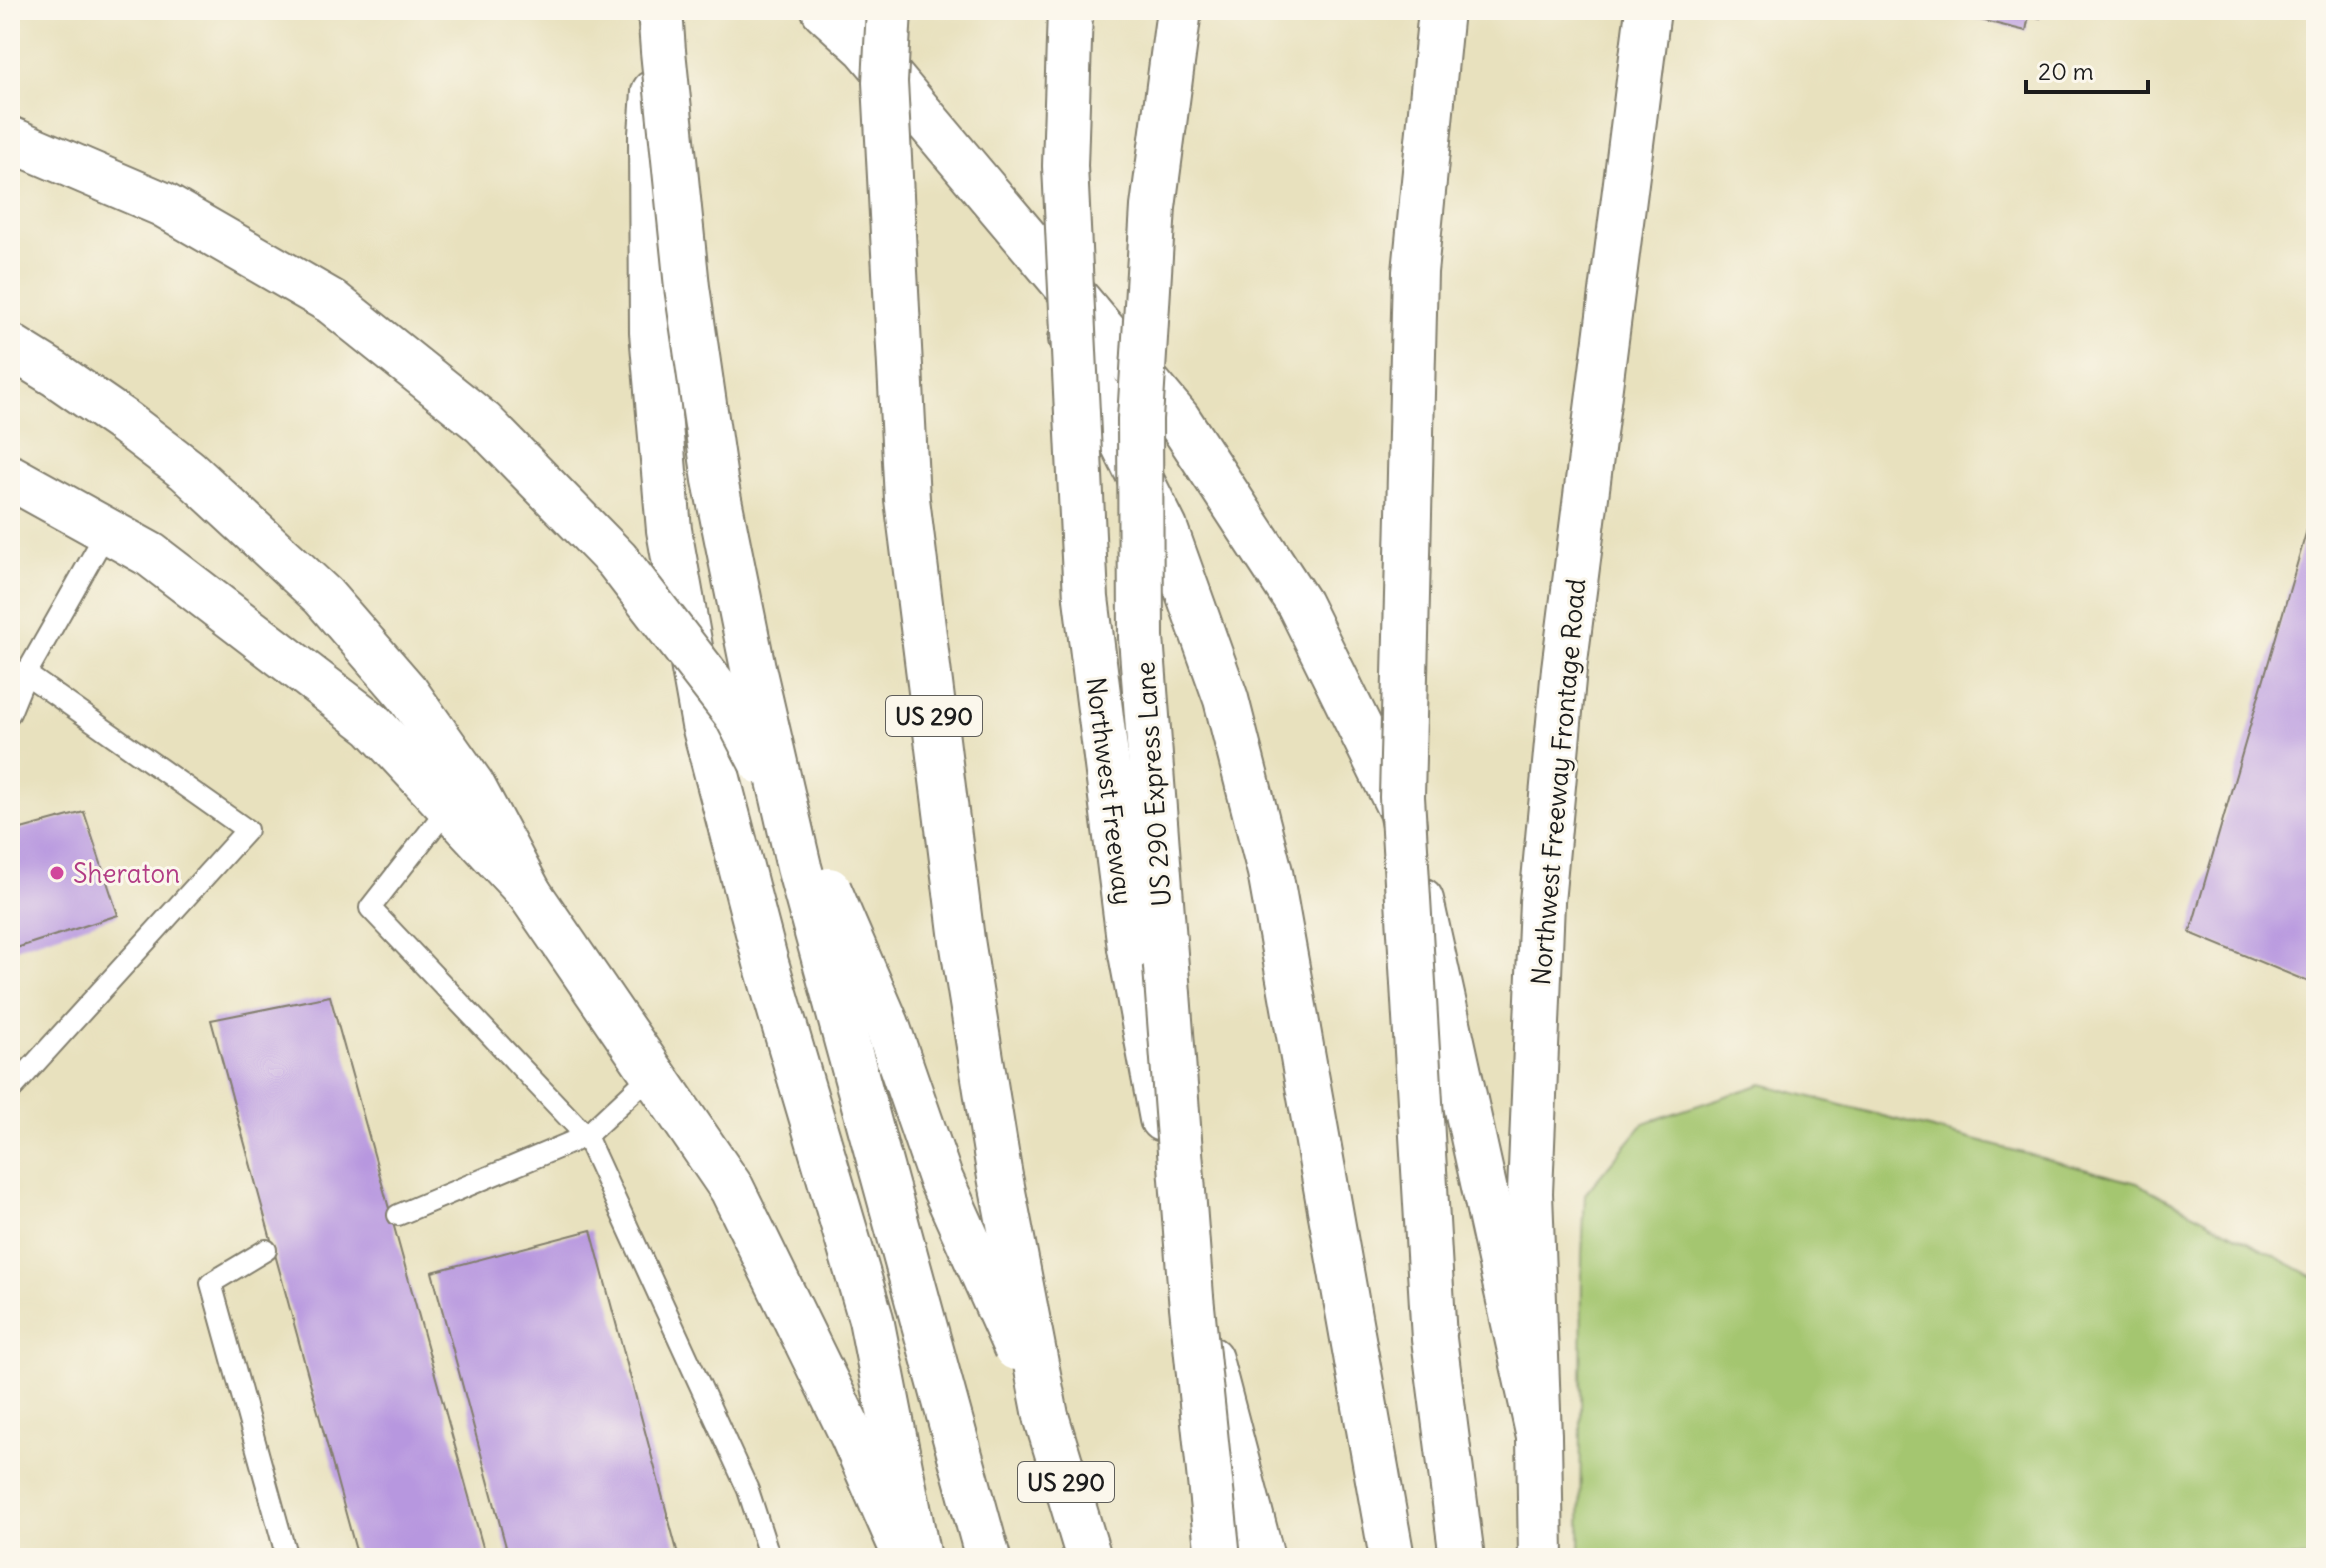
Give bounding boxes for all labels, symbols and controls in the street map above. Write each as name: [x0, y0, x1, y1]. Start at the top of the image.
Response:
scale bar: [2026, 44, 2148, 94]
text: 20 m: [2038, 56, 2094, 86]
street label: Northwest Freeway Frontage Road: [1524, 577, 1592, 987]
street label: US 290 Express Lane: [1128, 661, 1178, 907]
street label: Northwest Freeway: [1080, 675, 1140, 907]
road number: US 290: [886, 696, 982, 736]
place label: Sheraton: [73, 857, 180, 890]
marker: Sheraton: [48, 864, 66, 882]
road number: US 290: [1018, 1462, 1114, 1502]

